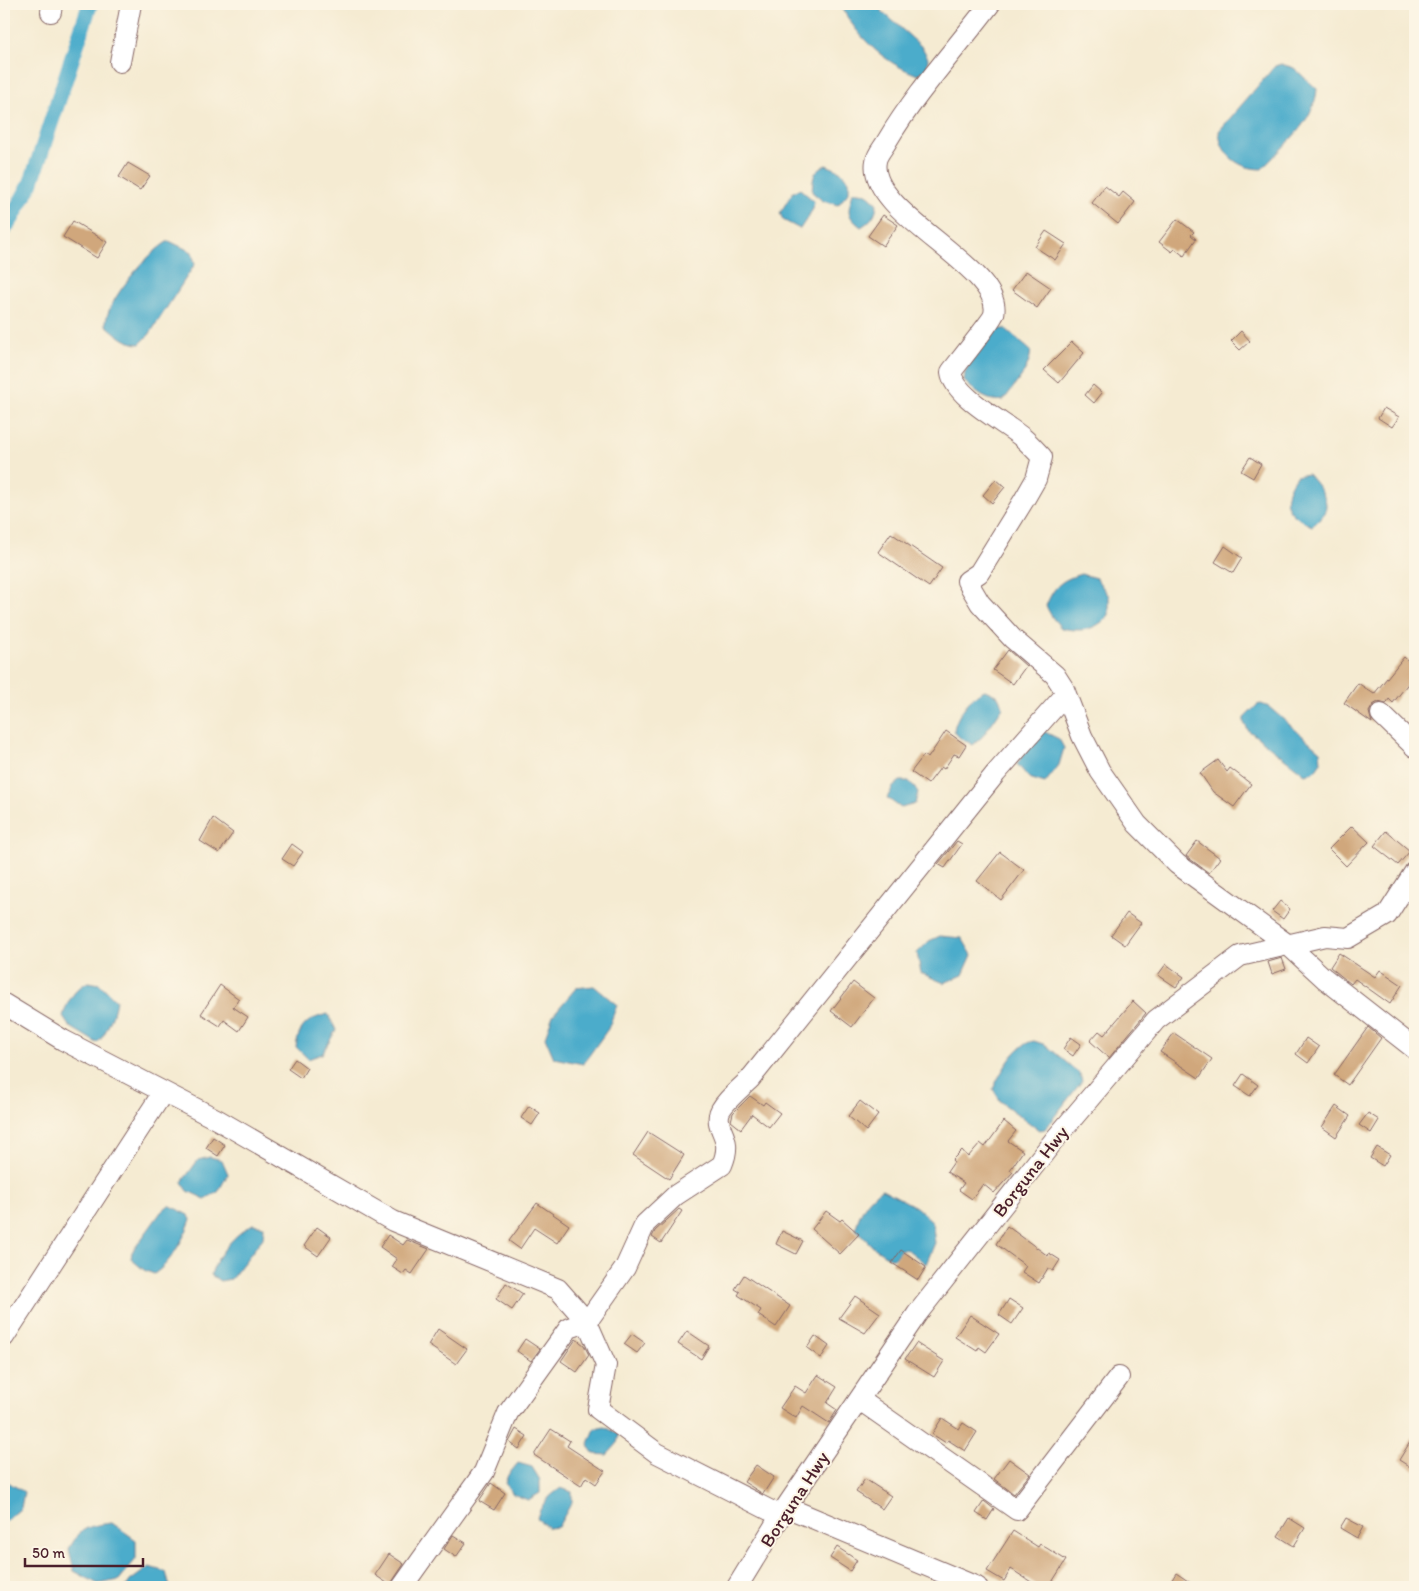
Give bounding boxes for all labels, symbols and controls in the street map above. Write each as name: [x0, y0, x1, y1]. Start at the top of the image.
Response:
street label: Borguna Hwy: [988, 1121, 1073, 1222]
street label: Borguna Hwy: [755, 1447, 834, 1551]
scale bar: [25, 1536, 142, 1568]
text: 50 m: [32, 1544, 65, 1562]

